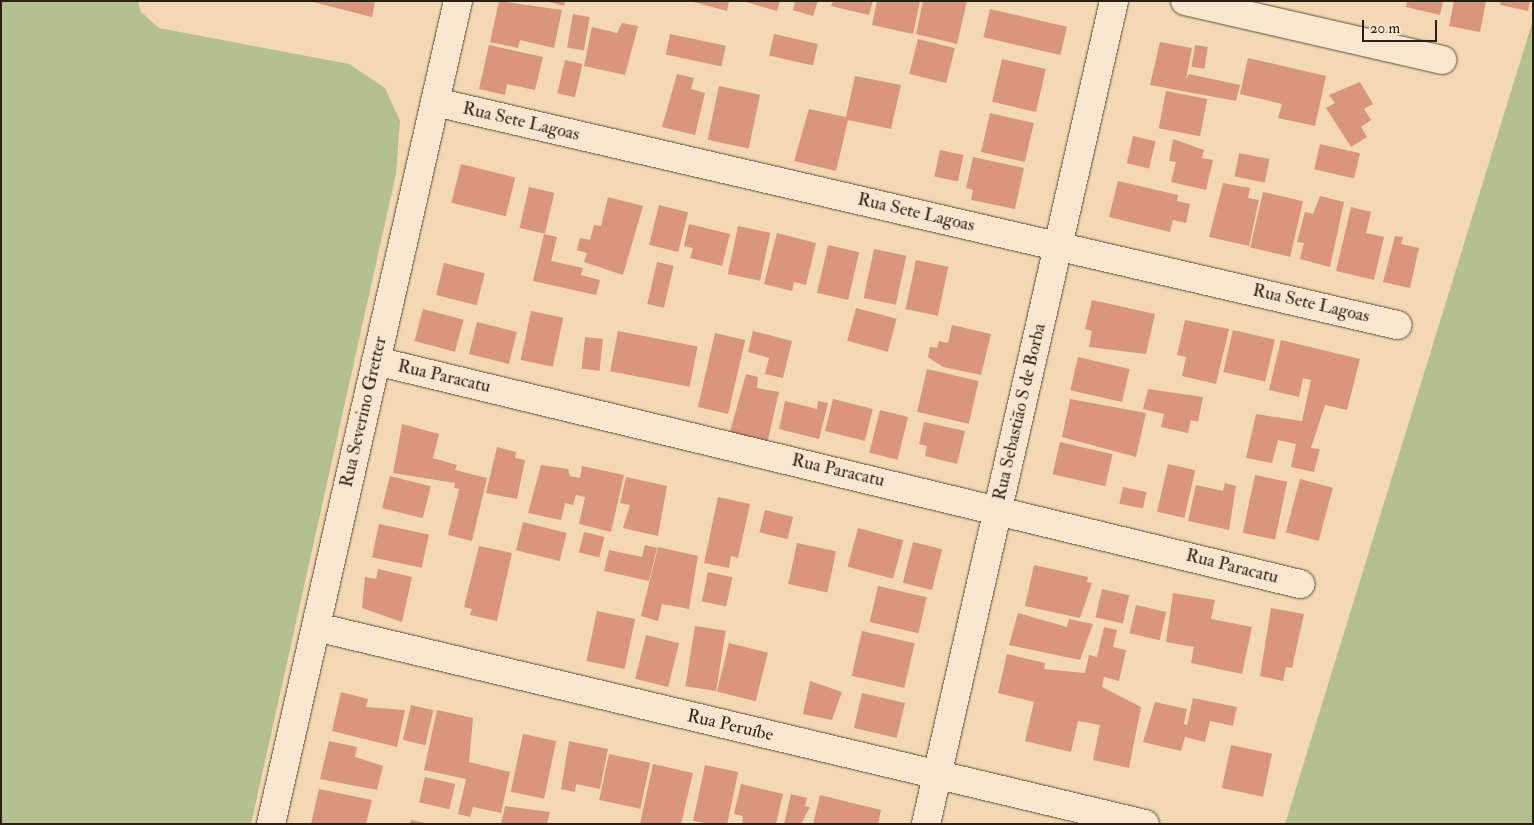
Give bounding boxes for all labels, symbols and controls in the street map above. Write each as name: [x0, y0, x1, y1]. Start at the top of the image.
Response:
scale bar: [1364, 10, 1439, 42]
text: 20 m: [1370, 19, 1400, 38]
street label: Rua Sete Lagoas: [460, 98, 582, 146]
street label: Rua Sete Lagoas: [855, 189, 977, 237]
street label: Rua Sete Lagoas: [1250, 280, 1372, 328]
street label: Rua Sebastião S de Borba: [989, 321, 1051, 503]
street label: Rua Severino Gretter: [336, 334, 392, 490]
street label: Rua Paracatu: [395, 356, 493, 398]
street label: Rua Paracatu: [789, 450, 887, 492]
street label: Rua Paracatu: [1183, 545, 1281, 589]
street label: Rua Peruíbe: [685, 706, 775, 746]

